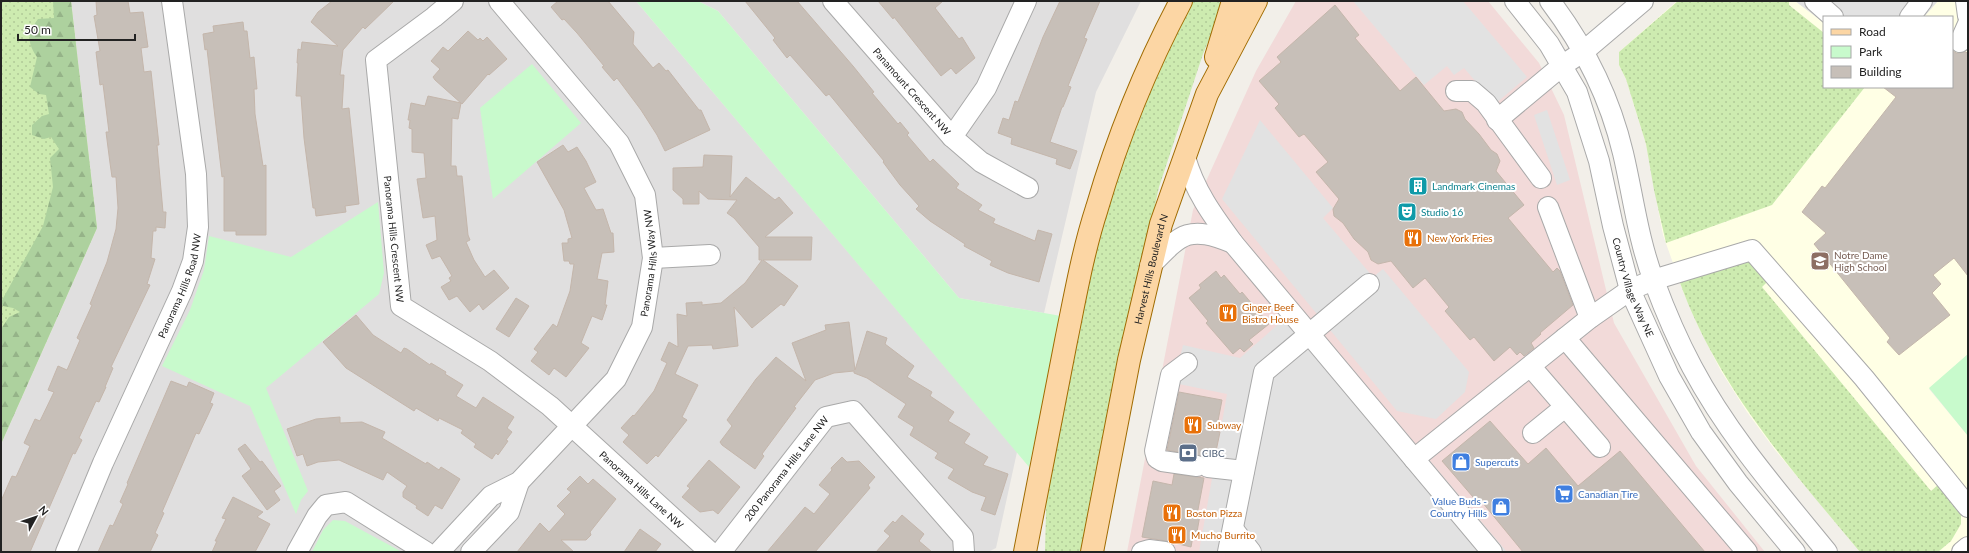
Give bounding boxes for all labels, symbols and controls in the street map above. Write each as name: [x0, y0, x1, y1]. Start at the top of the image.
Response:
scale bar: [18, 16, 135, 42]
legend: [1823, 16, 1953, 88]
text: 50 m: [24, 22, 51, 37]
text: Road: [1859, 24, 1886, 39]
text: Park: [1859, 44, 1883, 59]
street label: Panamount Crescent NW: [871, 45, 954, 138]
text: Building: [1859, 64, 1902, 79]
street label: Panorama Hills Crescent NW: [382, 175, 407, 304]
building icon: Landmark Cinemas: [1407, 175, 1429, 197]
place label: Landmark Cinemas: [1432, 180, 1515, 192]
theatre icon: Studio 16: [1396, 201, 1418, 223]
place label: Studio 16: [1421, 206, 1463, 218]
street label: Panorama Hills Way NW: [638, 208, 659, 317]
street label: Harvest Hills Boulevard N: [1132, 212, 1170, 325]
restaurant icon: New York Fries: [1402, 227, 1424, 249]
street label: Panorama Hills Road NW: [155, 232, 203, 340]
place label: New York Fries: [1427, 232, 1493, 244]
street label: Country Village Way NE: [1610, 236, 1657, 339]
place label: Notre Dame High School: [1834, 249, 1888, 273]
school or university icon: Notre Dame High School: [1809, 250, 1831, 272]
place label: Ginger Beef Bistro House: [1242, 301, 1299, 325]
restaurant icon: Ginger Beef Bistro House: [1217, 302, 1239, 324]
street label: 200 Panorama Hills Lane NW: [742, 413, 831, 523]
restaurant icon: Subway: [1182, 414, 1204, 436]
place label: Subway: [1207, 419, 1242, 431]
bank icon: CIBC: [1177, 442, 1199, 464]
place label: CIBC: [1202, 447, 1225, 459]
street label: Panorama Hills Lane NW: [597, 448, 687, 531]
shop icon: Supercuts: [1450, 451, 1472, 473]
place label: Supercuts: [1475, 456, 1519, 468]
supermarket icon: Canadian Tire: [1553, 483, 1575, 505]
place label: Canadian Tire: [1578, 488, 1638, 500]
place label: Value Buds - Country Hills: [1430, 495, 1487, 519]
shop icon: Value Buds - Country Hills: [1490, 496, 1512, 518]
north arrow: [16, 497, 56, 537]
restaurant icon: Boston Pizza: [1161, 502, 1183, 524]
text: N: [36, 503, 52, 518]
place label: Boston Pizza: [1186, 507, 1242, 519]
restaurant icon: Mucho Burrito: [1166, 524, 1188, 546]
place label: Mucho Burrito: [1191, 529, 1256, 541]

